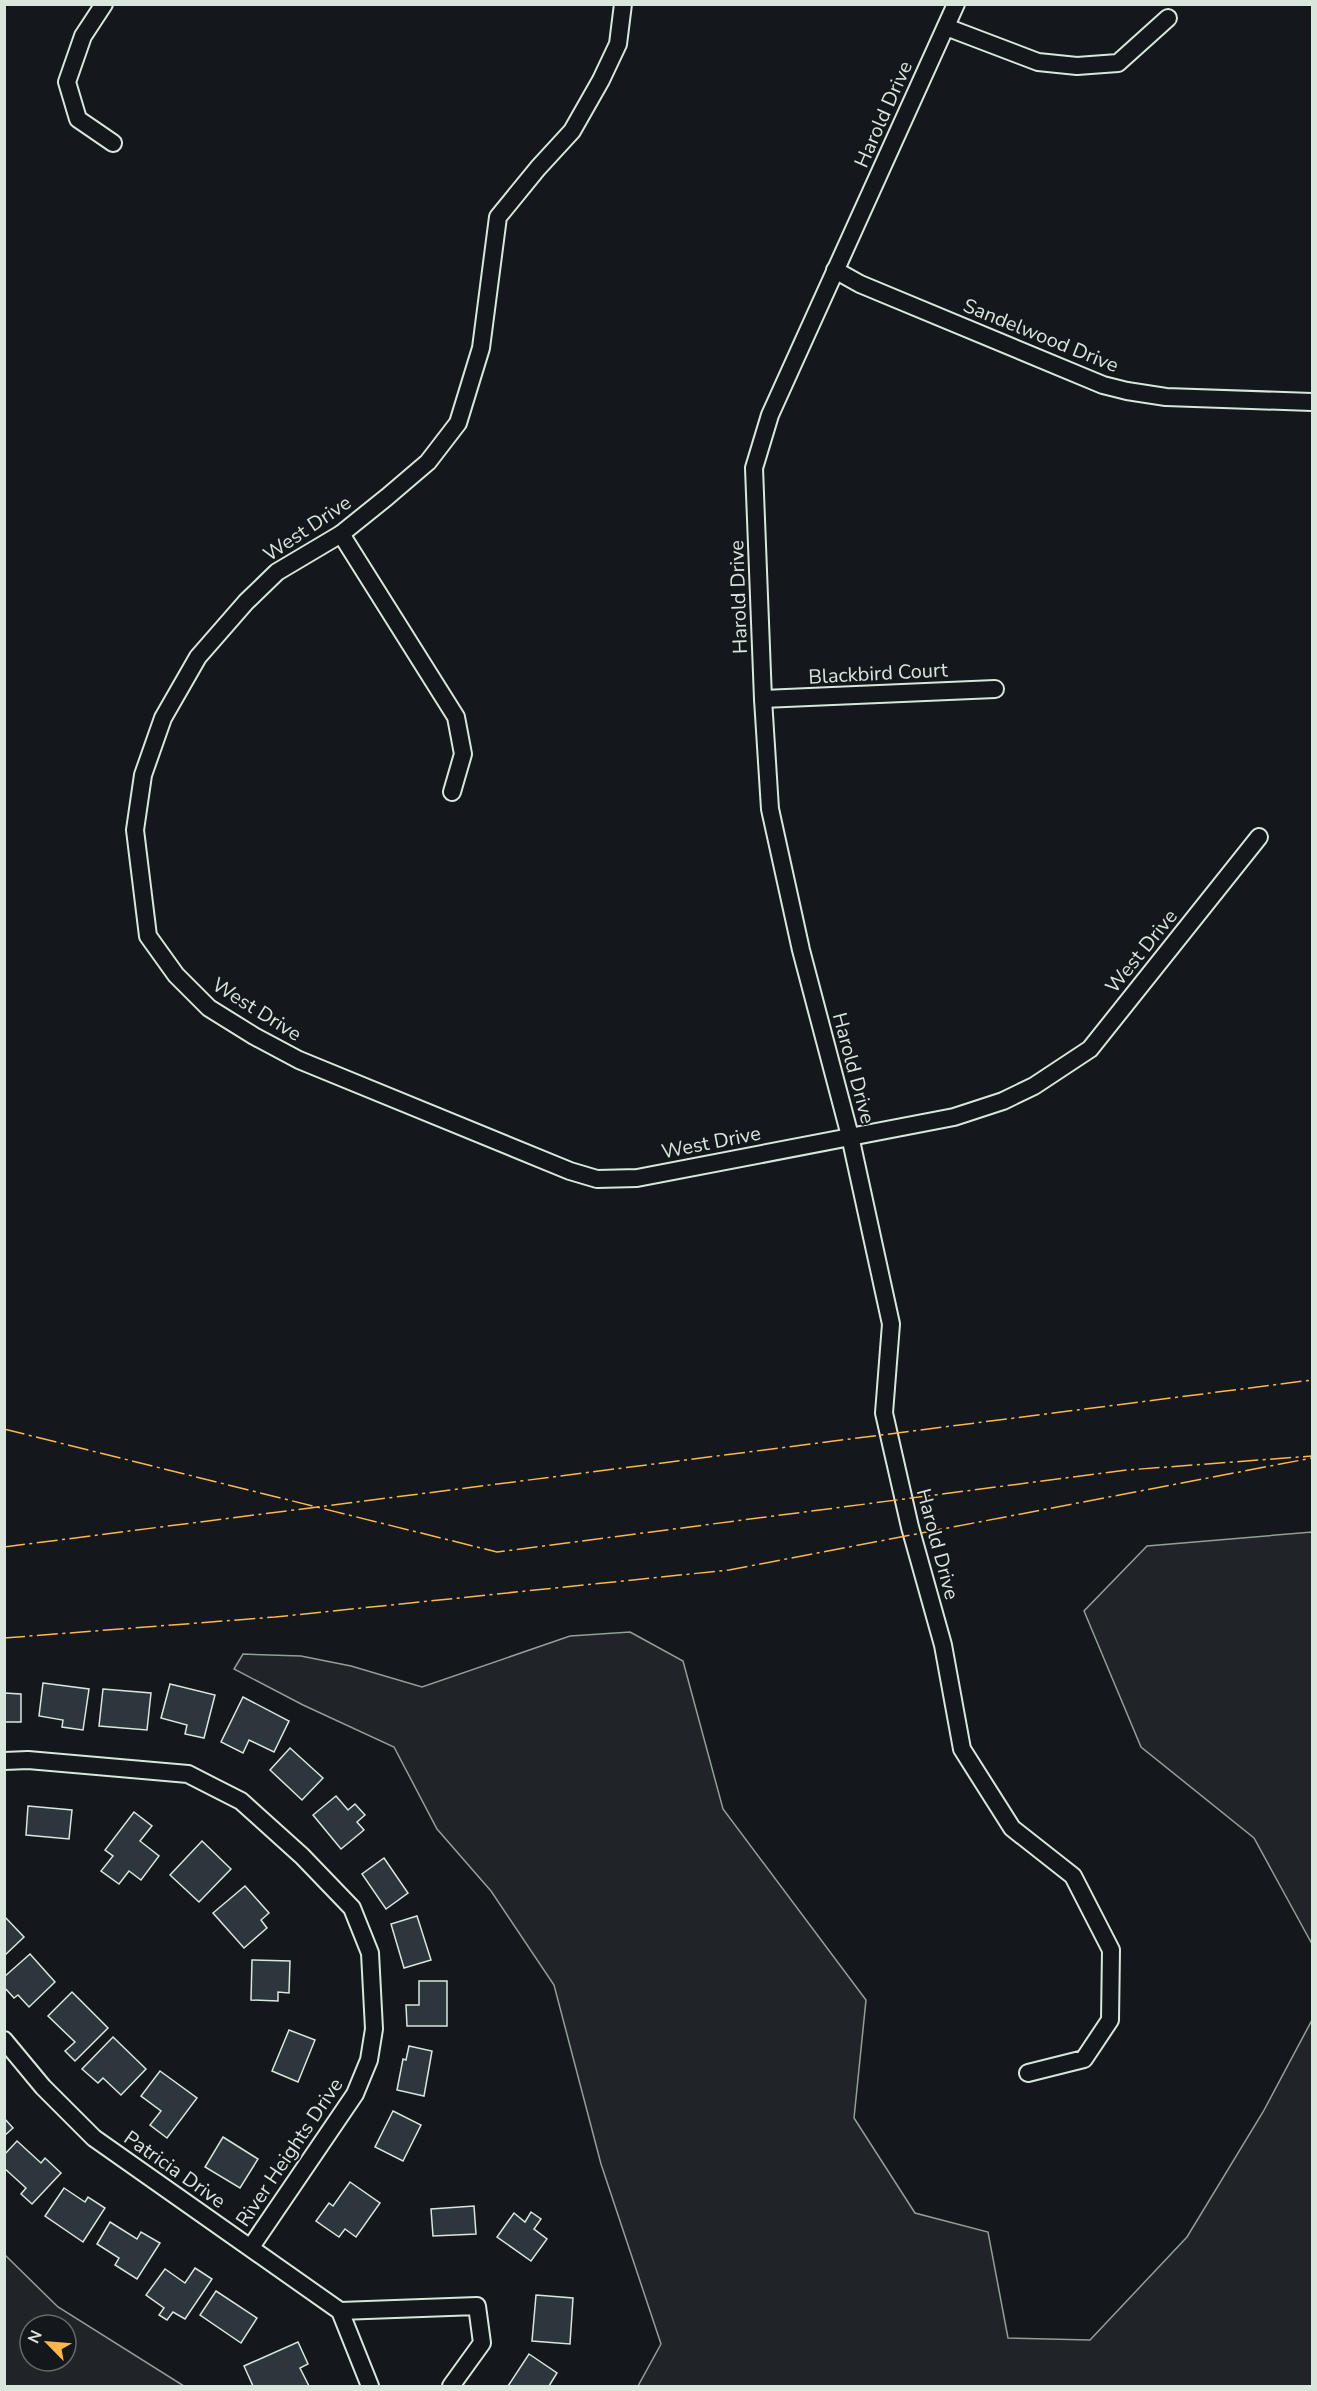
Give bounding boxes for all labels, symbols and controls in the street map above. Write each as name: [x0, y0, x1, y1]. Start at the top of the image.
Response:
street label: Harold Drive: [848, 57, 919, 172]
street label: Sandelwood Drive: [959, 292, 1123, 379]
street label: West Drive: [258, 489, 357, 568]
street label: Harold Drive: [723, 540, 754, 654]
street label: Blackbird Court: [808, 656, 949, 691]
street label: West Drive: [1099, 904, 1184, 999]
street label: West Drive: [207, 971, 307, 1048]
street label: Harold Drive: [826, 1010, 881, 1127]
street label: West Drive: [659, 1120, 763, 1165]
street label: Harold Drive: [910, 1486, 965, 1603]
street label: River Heights Drive: [230, 2073, 349, 2232]
street label: Patricia Drive: [118, 2124, 231, 2214]
north arrow: [18, 2313, 78, 2373]
text: N: [23, 2327, 48, 2347]

